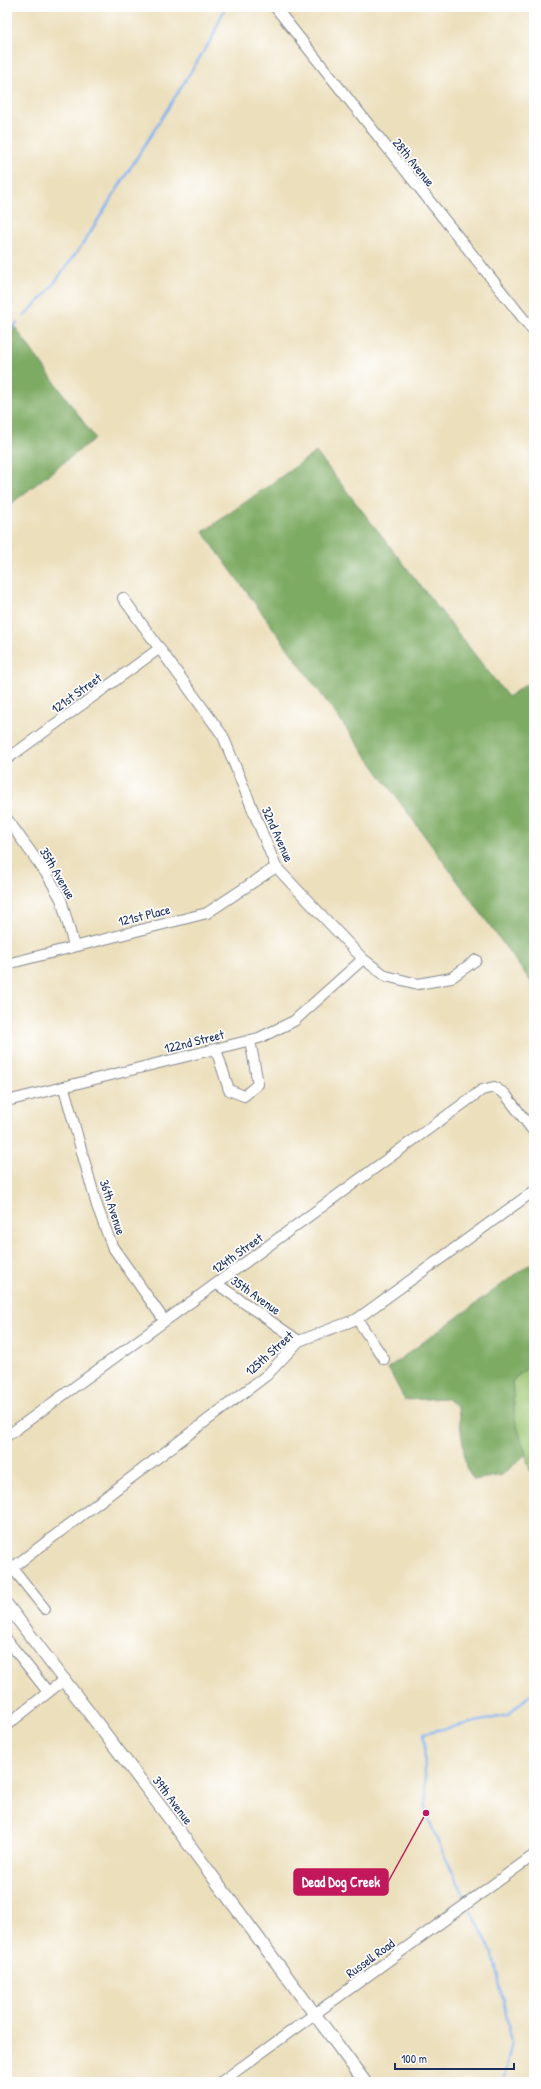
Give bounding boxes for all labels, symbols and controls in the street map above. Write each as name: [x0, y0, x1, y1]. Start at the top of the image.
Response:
street label: 28th Avenue: [389, 134, 439, 190]
street label: 121st Street: [47, 668, 105, 717]
street label: 32nd Avenue: [258, 803, 298, 865]
street label: 35th Avenue: [36, 844, 80, 902]
street label: 121st Place: [116, 900, 172, 930]
street label: 122nd Street: [162, 1025, 226, 1057]
street label: 36th Avenue: [96, 1177, 130, 1237]
street label: 124th Street: [208, 1228, 267, 1278]
street label: 35th Avenue: [227, 1271, 285, 1319]
street label: 125th Street: [241, 1326, 298, 1380]
street label: 39th Avenue: [149, 1772, 197, 1828]
callout: Dead Dog Creek: [294, 1869, 388, 1895]
text: Dead Dog Creek: [302, 1872, 380, 1893]
street label: Russell Road: [342, 1934, 398, 1982]
scale bar: [395, 2045, 514, 2071]
text: 100 m: [401, 2050, 427, 2067]

